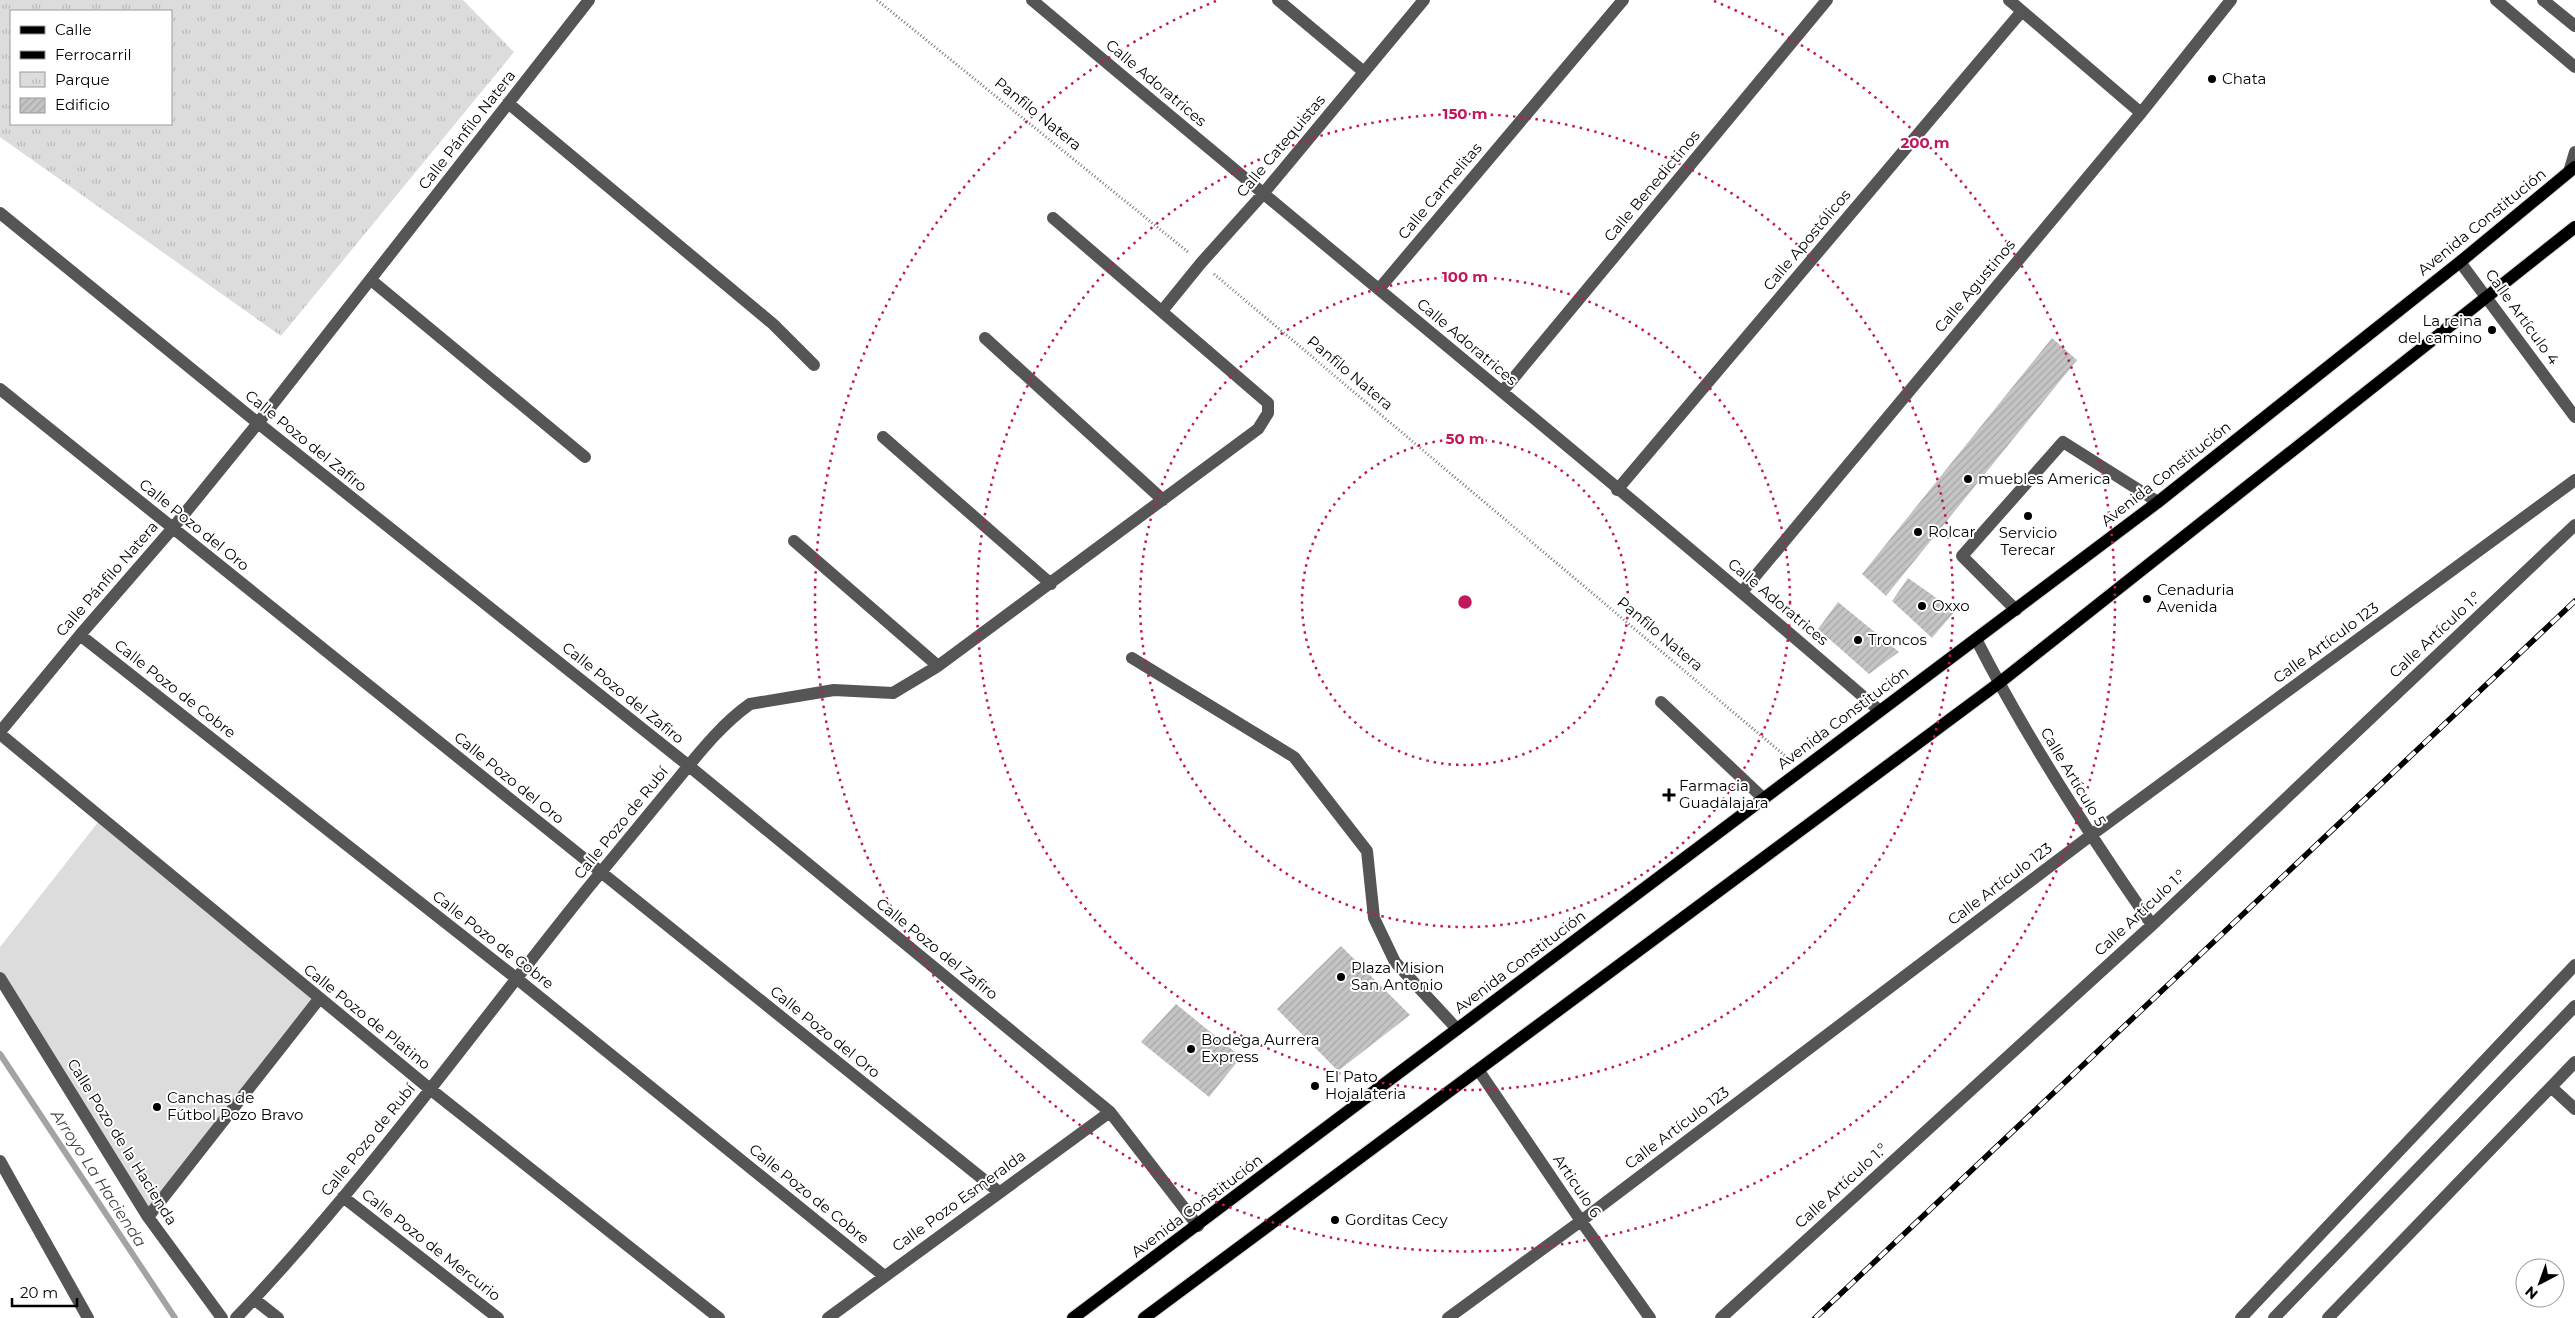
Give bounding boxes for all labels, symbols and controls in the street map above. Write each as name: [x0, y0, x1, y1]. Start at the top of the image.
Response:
legend: [10, 10, 172, 125]
text: Calle: [55, 20, 92, 39]
street label: Calle Adoratrices: [1102, 35, 1211, 130]
text: Ferrocarril: [55, 45, 132, 64]
street label: Calle Pánfilo Natera: [414, 66, 519, 193]
place label: Chata: [2222, 69, 2266, 88]
text: Parque: [55, 70, 110, 89]
street label: Panfilo Natera: [991, 73, 1086, 154]
marker: Chata: [2206, 73, 2218, 85]
street label: Calle Catequistas: [1232, 90, 1329, 201]
text: Edificio: [55, 95, 110, 114]
text: 150 m: [1443, 104, 1487, 123]
street label: Calle Benedictinos: [1599, 126, 1704, 245]
text: 200 m: [1900, 133, 1950, 152]
street label: Calle Carmelitas: [1394, 138, 1486, 243]
street label: Avenida Constitución: [2414, 164, 2550, 279]
street label: Calle Apostólicos: [1759, 185, 1855, 294]
street label: Calle Agustinos: [1930, 235, 2019, 336]
street label: Calle Artículo 4: [2481, 265, 2563, 368]
text: 100 m: [1442, 267, 1488, 286]
street label: Calle Adoratrices: [1413, 294, 1522, 389]
place label: La reina del camino: [2398, 311, 2482, 347]
marker: La reina del camino: [2486, 324, 2498, 336]
street label: Panfilo Natera: [1304, 331, 1397, 414]
street label: Calle Pozo del Zafiro: [242, 386, 371, 496]
street label: Avenida Constitución: [2097, 417, 2234, 530]
text: 50 m: [1445, 429, 1485, 448]
place label: muebles America: [1978, 469, 2111, 488]
marker: muebles America: [1962, 473, 1974, 485]
street label: Calle Pozo del Oro: [135, 474, 253, 575]
marker: Servicio Terecar: [2022, 510, 2034, 522]
street label: Calle Pánfilo Natera: [51, 517, 162, 640]
place label: Rolcar: [1928, 522, 1976, 541]
place label: Servicio Terecar: [1999, 523, 2057, 559]
marker: Rolcar: [1912, 526, 1924, 538]
street label: Calle Adoratrices: [1724, 554, 1833, 649]
place label: Cenaduria Avenida: [2157, 580, 2234, 616]
street label: Calle Artículo 1.º: [2385, 588, 2484, 682]
street label: Panfilo Natera: [1614, 592, 1707, 675]
centre of rings: [1456, 593, 1474, 611]
marker: Cenaduria Avenida: [2141, 593, 2153, 605]
place label: Oxxo: [1932, 596, 1970, 615]
street label: Calle Artículo 123: [2269, 598, 2382, 687]
marker: Oxxo: [1916, 600, 1928, 612]
place label: Troncos: [1868, 630, 1927, 649]
marker: Troncos: [1852, 634, 1864, 646]
street label: Calle Pozo de Cobre: [111, 635, 240, 742]
street label: Calle Pozo del Zafiro: [559, 638, 688, 748]
street label: Avenida Constitución: [1773, 662, 1912, 773]
street label: Calle Artículo 5: [2036, 724, 2110, 830]
street label: Calle Pozo del Oro: [450, 727, 568, 828]
street label: Calle Pozo de Rubí: [569, 762, 672, 883]
place label: Farmacia Guadalajara: [1679, 776, 1769, 812]
marker: Farmacia Guadalajara: [1663, 789, 1675, 801]
street label: Calle Artículo 123: [1944, 838, 2056, 929]
street label: Calle Artículo 1.º: [2090, 866, 2189, 960]
street label: Calle Pozo de Cobre: [429, 886, 558, 993]
street label: Calle Pozo del Zafiro: [873, 894, 1002, 1004]
street label: Avenida Constitución: [1450, 906, 1589, 1017]
place label: Plaza Mision San Antonio: [1351, 958, 1444, 994]
street label: Calle Pozo de Platino: [300, 960, 435, 1074]
marker: Plaza Mision San Antonio: [1335, 971, 1347, 983]
street label: Calle Pozo del Oro: [766, 981, 884, 1082]
place label: Bodega Aurrera Express: [1201, 1030, 1320, 1066]
marker: Bodega Aurrera Express: [1185, 1043, 1197, 1055]
street label: Calle Pozo de la Hacienda: [63, 1055, 182, 1229]
place label: El Pato Hojalateria: [1325, 1067, 1406, 1103]
street label: Calle Pozo de Rubí: [316, 1079, 419, 1200]
marker: El Pato Hojalateria: [1309, 1080, 1321, 1092]
street label: Calle Artículo 123: [1621, 1082, 1733, 1173]
place label: Canchas de Fútbol Pozo Bravo: [167, 1088, 303, 1124]
marker: Canchas de Fútbol Pozo Bravo: [151, 1101, 163, 1113]
water label: Arroyo La Hacienda: [46, 1105, 150, 1251]
street label: Calle Pozo de Cobre: [745, 1139, 873, 1248]
street label: Calle Artículo 1.º: [1791, 1139, 1891, 1232]
street label: Calle Pozo Esmeralda: [888, 1146, 1029, 1256]
street label: Avenida Constitución: [1127, 1150, 1266, 1261]
street label: Articulo 6: [1549, 1150, 1605, 1221]
street label: Calle Pozo de Mercurio: [358, 1184, 505, 1305]
place label: Gorditas Cecy: [1345, 1210, 1449, 1229]
marker: Gorditas Cecy: [1329, 1214, 1341, 1226]
north arrow: [2515, 1258, 2565, 1308]
scale bar: [12, 1276, 78, 1308]
text: N: [2521, 1282, 2542, 1303]
text: 20 m: [20, 1283, 58, 1302]

